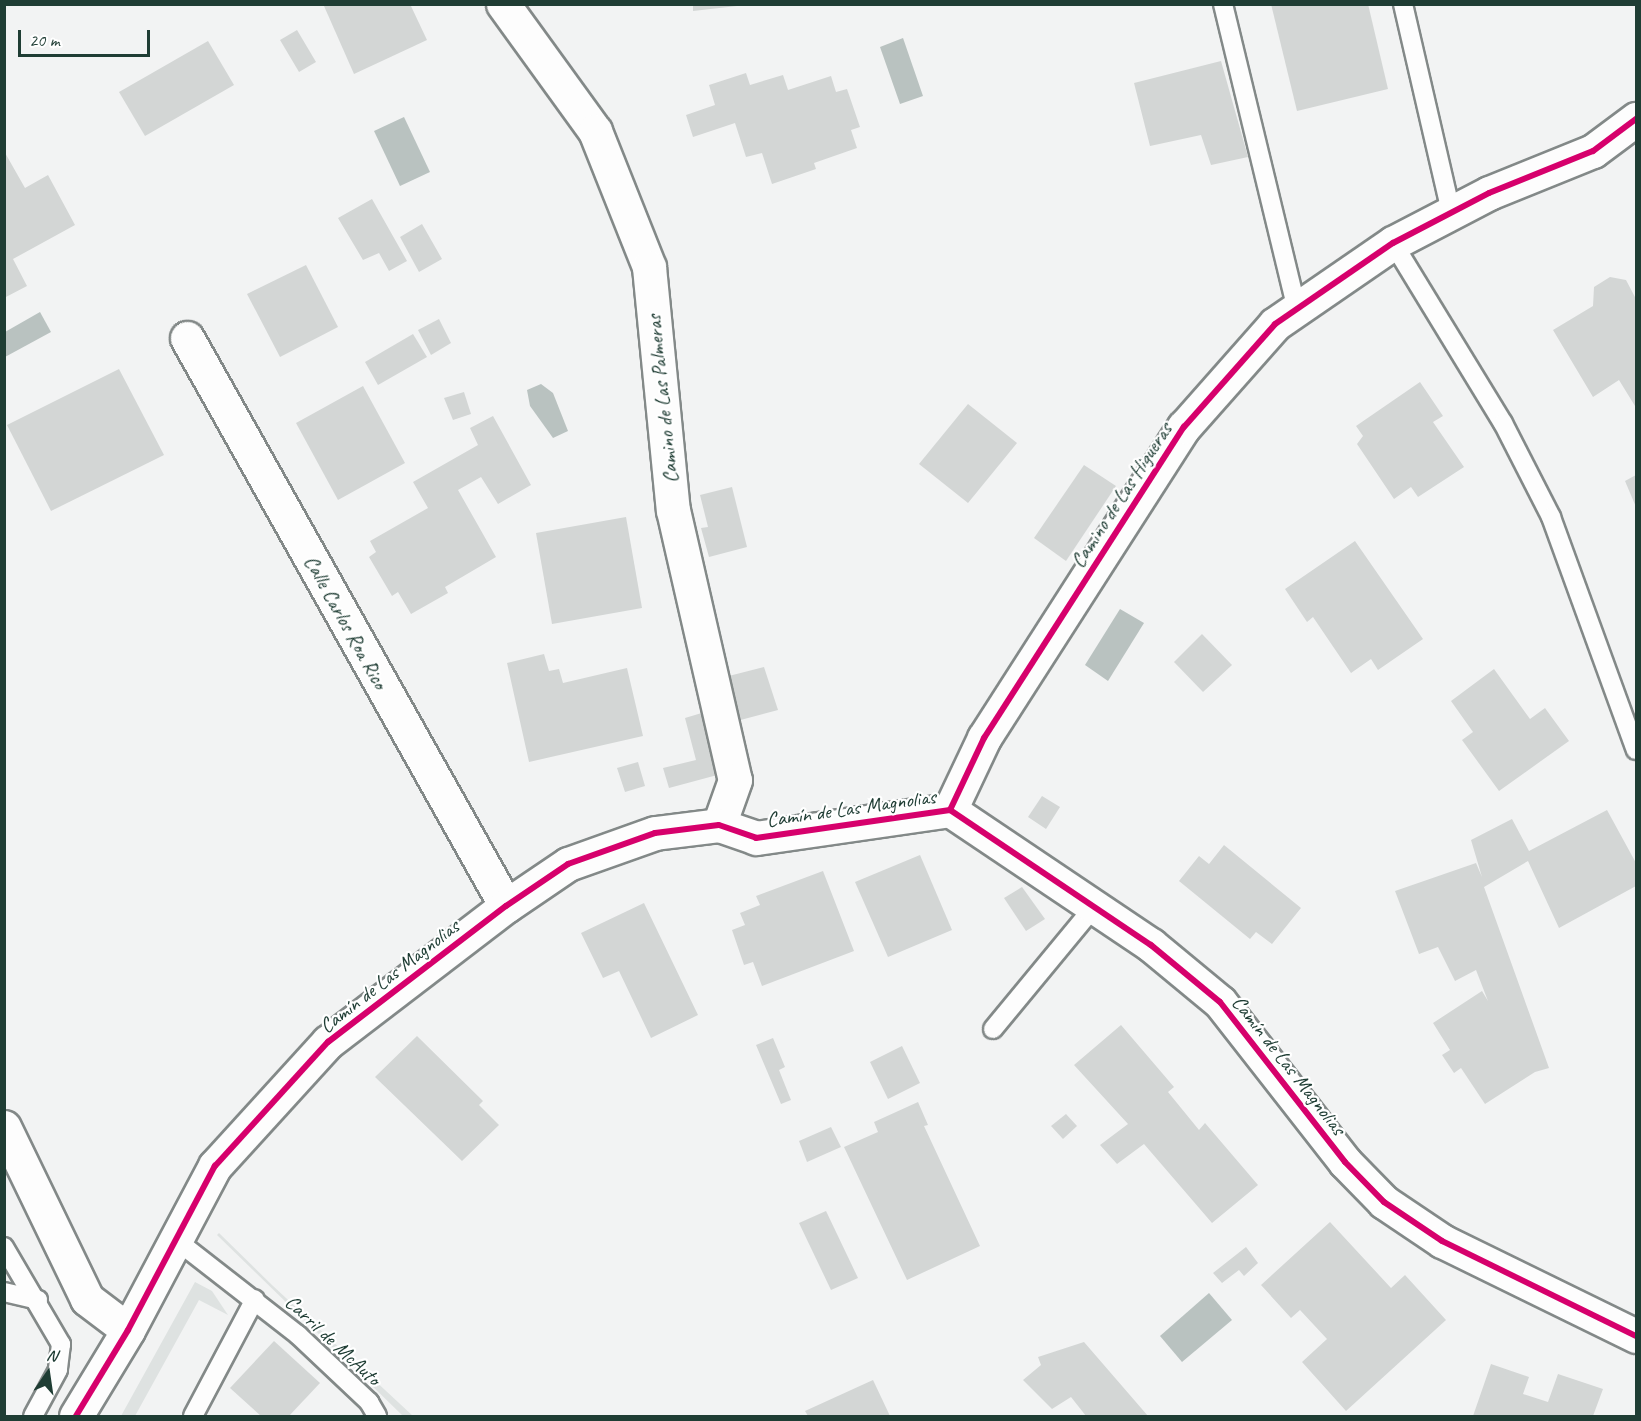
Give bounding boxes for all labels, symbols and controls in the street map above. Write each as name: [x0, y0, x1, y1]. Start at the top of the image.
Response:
scale bar: [21, 18, 153, 56]
text: 20 m: [29, 29, 60, 51]
street label: Camino de Las Palmeras: [640, 312, 684, 486]
street label: Camino de Las Higueras: [1064, 417, 1178, 573]
street label: Calle Carlos Roa Rico: [299, 550, 393, 694]
street label: Camín de Las Magnolias: [764, 784, 938, 832]
street label: Camín de Las Magnolias: [313, 913, 465, 1039]
street label: Camín de Las Magnolias: [1226, 989, 1352, 1141]
street label: Carril de McAuto: [280, 1289, 386, 1391]
north arrow: [18, 1343, 78, 1403]
text: N: [45, 1345, 59, 1366]

